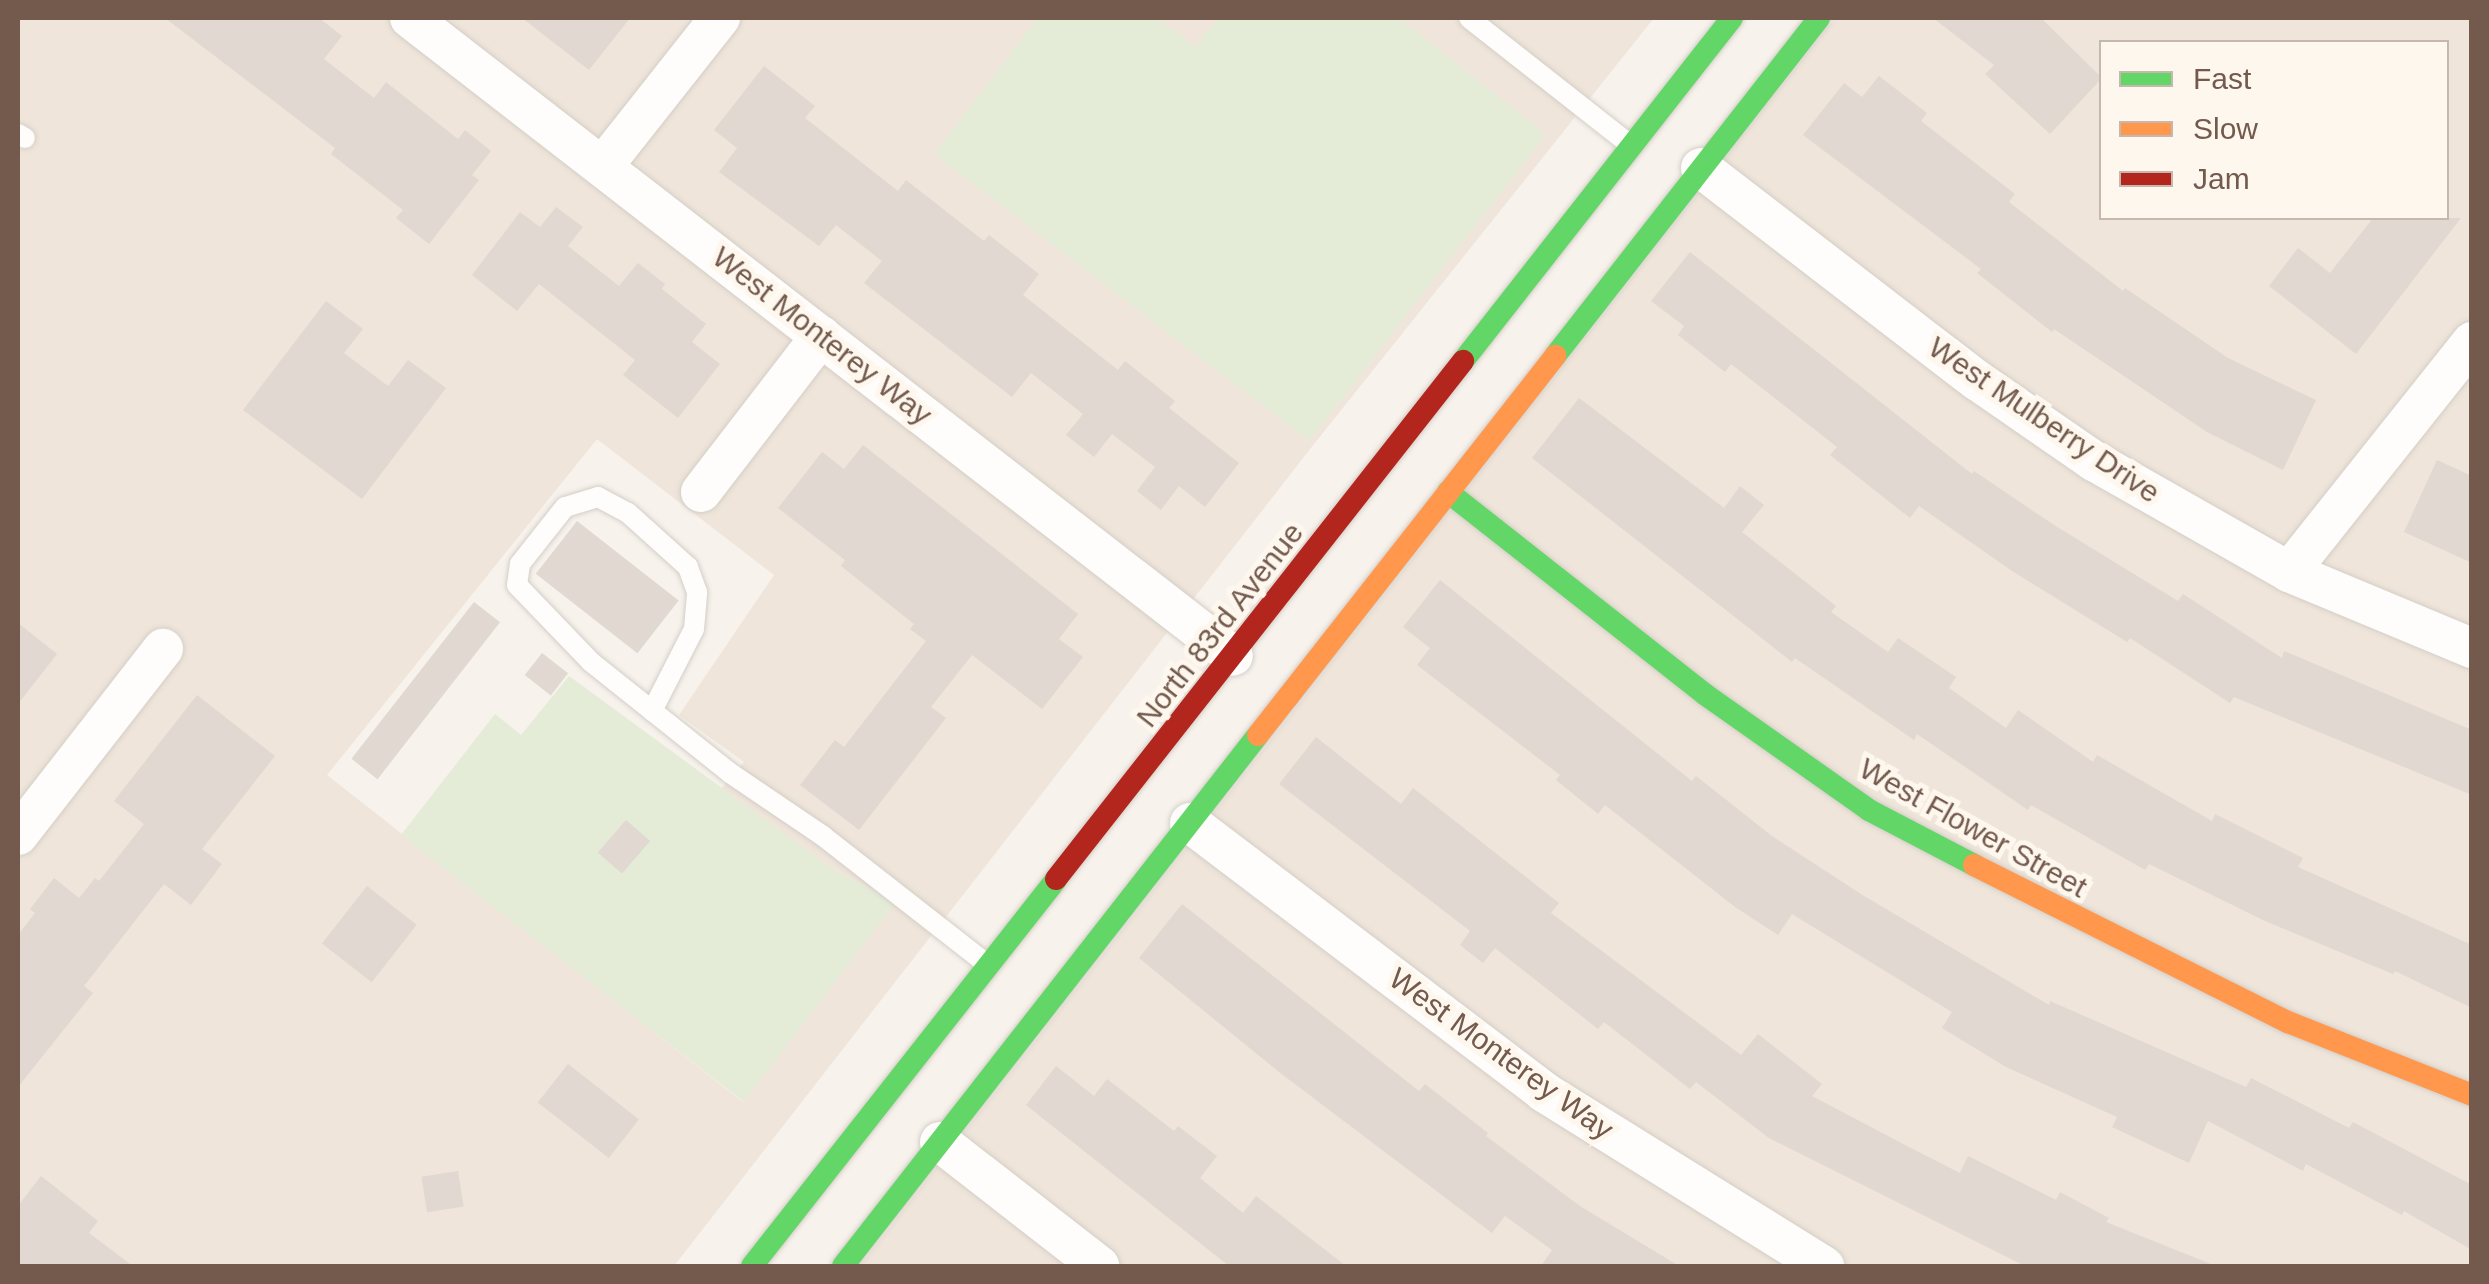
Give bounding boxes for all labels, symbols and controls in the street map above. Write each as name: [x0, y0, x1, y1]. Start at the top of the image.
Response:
legend: [2099, 40, 2449, 220]
text: Fast: [2193, 62, 2251, 95]
text: Slow: [2193, 112, 2258, 145]
text: Jam: [2193, 162, 2250, 195]
street label: West Monterey Way: [705, 239, 939, 433]
street label: West Mulberry Drive: [1922, 329, 2166, 511]
street label: North 83rd Avenue: [1128, 515, 1312, 735]
street label: West Flower Street: [1853, 751, 2093, 905]
street label: West Monterey Way: [1382, 961, 1620, 1147]

